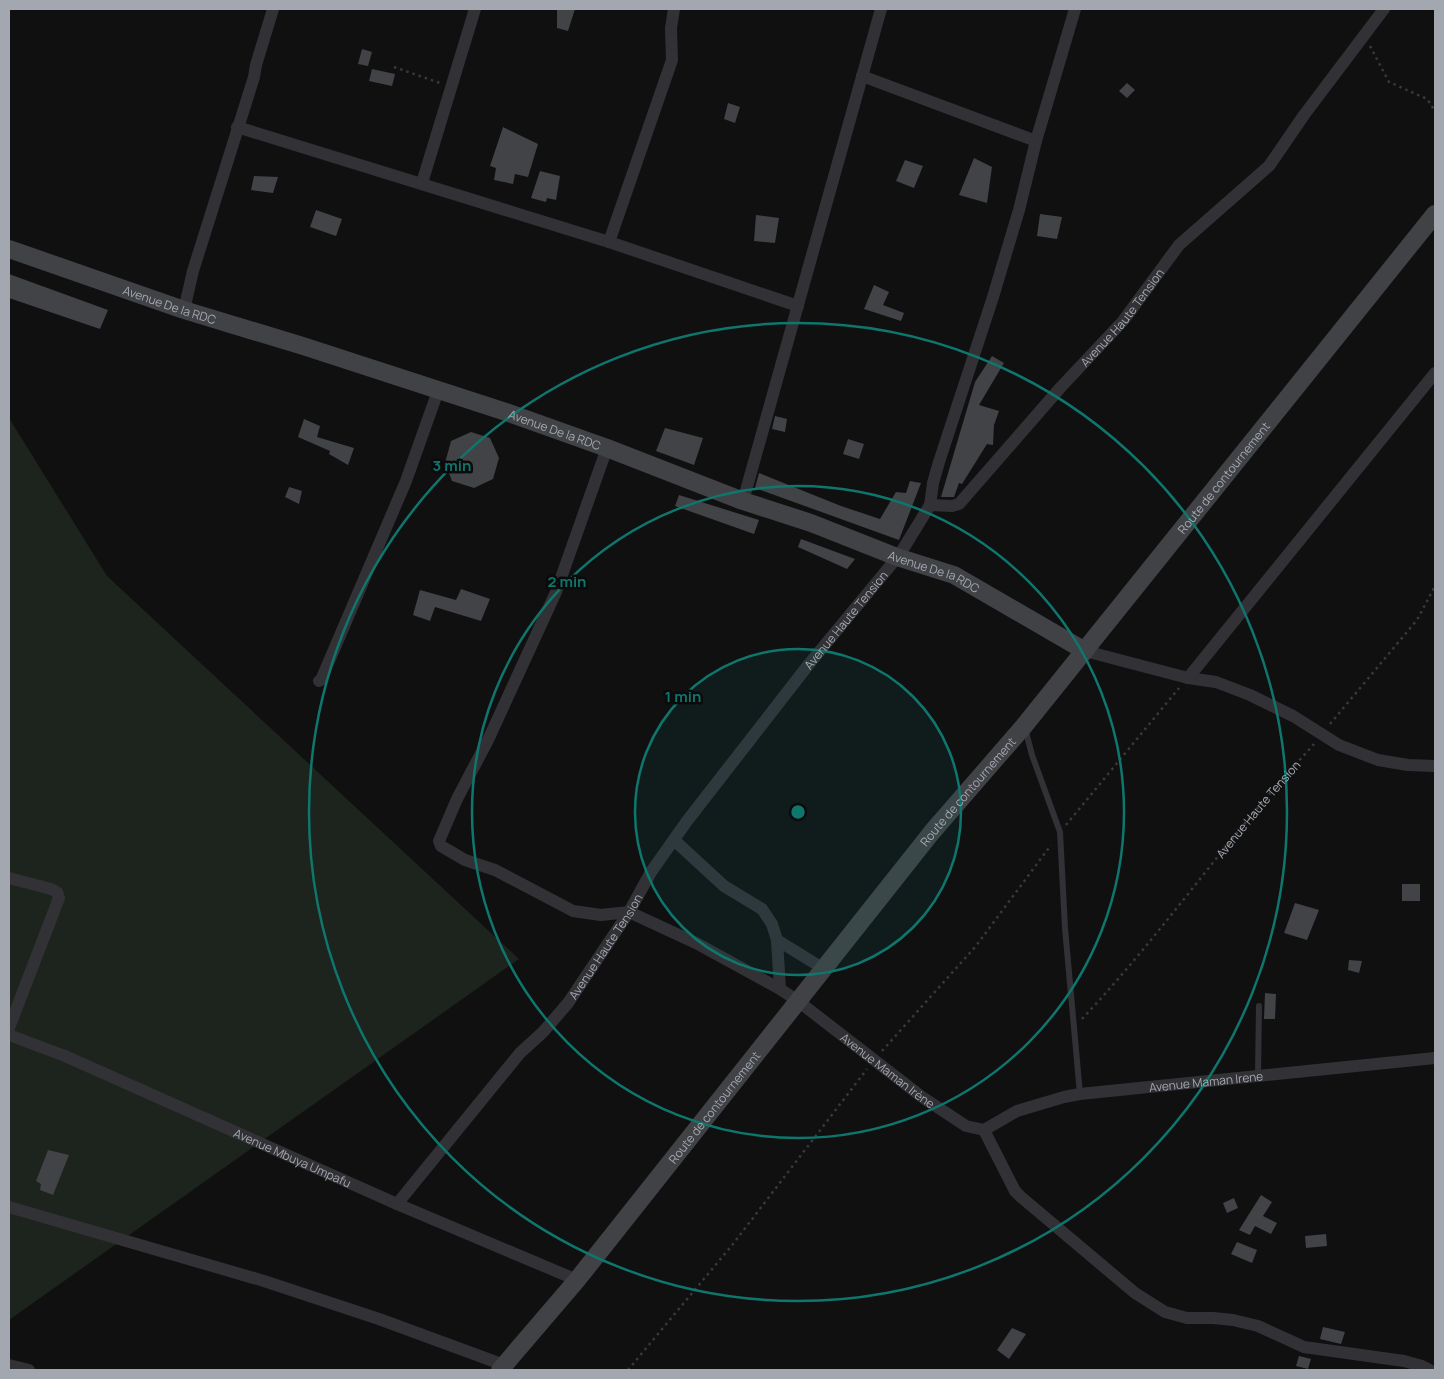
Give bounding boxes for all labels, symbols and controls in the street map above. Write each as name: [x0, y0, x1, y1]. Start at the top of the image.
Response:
street label: Avenue Haute Tension: [1076, 265, 1168, 370]
street label: Avenue De la RDC: [121, 281, 219, 328]
street label: Avenue De la RDC: [506, 405, 604, 454]
street label: Route de contournement: [1173, 418, 1274, 537]
text: 3 min: [433, 455, 471, 476]
street label: Avenue De la RDC: [886, 546, 983, 597]
street label: Avenue Haute Tension: [800, 567, 891, 673]
text: 2 min: [547, 571, 587, 592]
text: 1 min: [665, 686, 701, 707]
street label: Route de contournement: [916, 733, 1020, 850]
street label: Avenue Haute Tension: [1212, 756, 1304, 861]
centre of rings: [789, 803, 807, 821]
street label: Avenue Haute Tension: [564, 891, 646, 1003]
street label: Avenue Maman Irène: [837, 1029, 938, 1112]
street label: Route de contournement: [664, 1047, 764, 1167]
street label: Avenue Maman Irene: [1148, 1067, 1264, 1095]
street label: Avenue Mbuya Umpafu: [231, 1124, 354, 1191]

